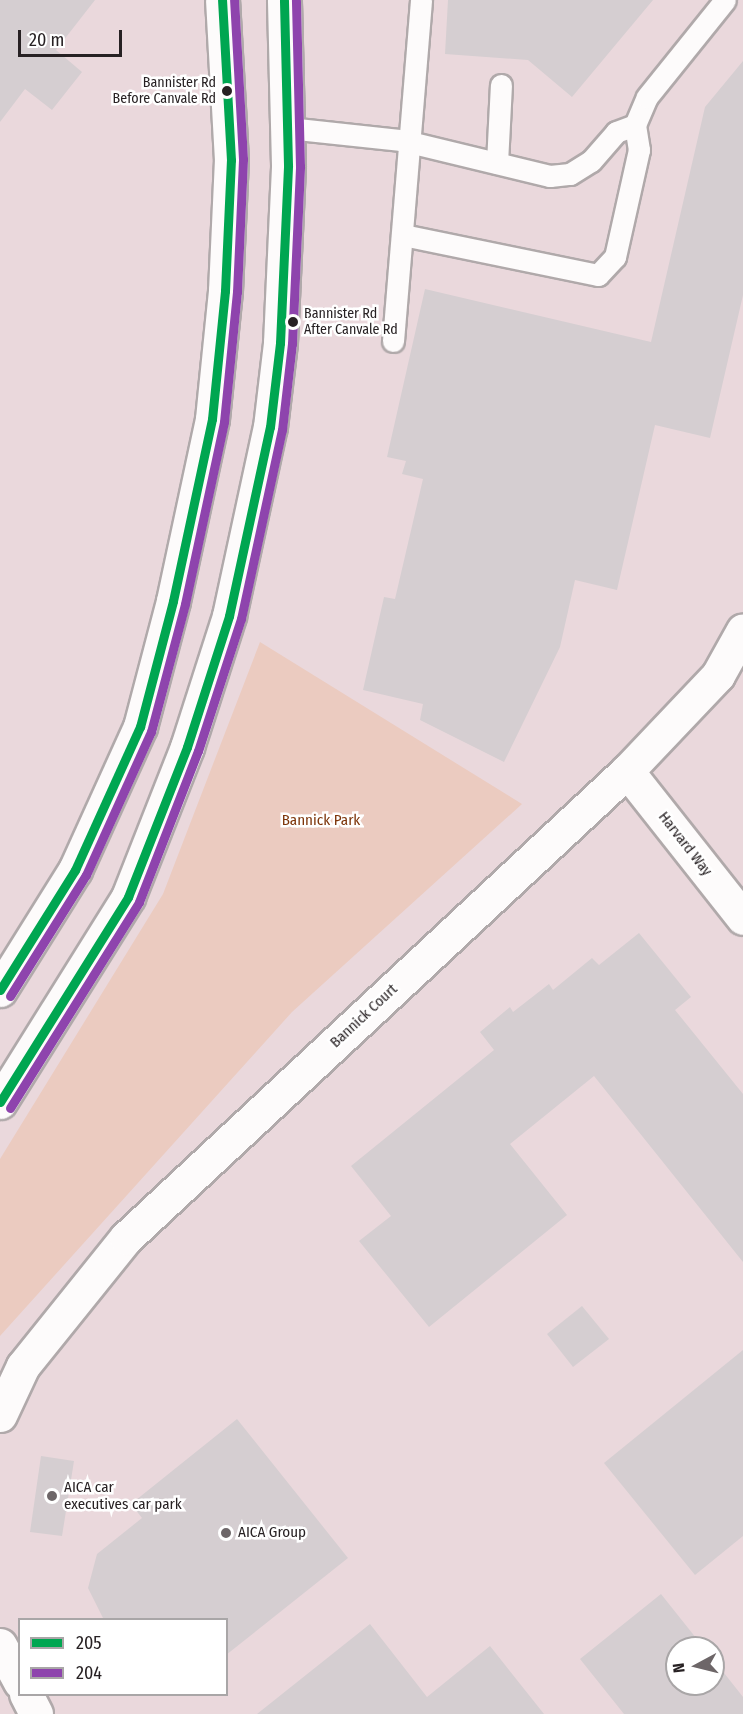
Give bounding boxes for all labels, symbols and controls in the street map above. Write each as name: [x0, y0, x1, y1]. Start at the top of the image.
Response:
scale bar: [21, 18, 124, 56]
text: 20 m: [29, 29, 64, 51]
place label: Bannister Rd Before Canvale Rd: [113, 75, 216, 108]
marker: Bannister Rd Before Canvale Rd: [221, 85, 233, 97]
place label: Bannister Rd After Canvale Rd: [304, 306, 398, 338]
marker: Bannister Rd After Canvale Rd: [287, 316, 299, 328]
street label: Harvard Way: [654, 808, 716, 880]
park label: Bannick Park: [282, 812, 360, 830]
street label: Bannick Court: [327, 980, 401, 1052]
place label: AICA car executives car park: [64, 1478, 182, 1513]
marker: AICA car executives car park: [45, 1489, 59, 1503]
place label: AICA Group: [238, 1524, 306, 1542]
marker: AICA Group: [219, 1526, 233, 1540]
legend: [18, 1618, 228, 1696]
text: 205: [76, 1632, 102, 1654]
north arrow: [665, 1636, 725, 1696]
text: 204: [76, 1662, 102, 1684]
text: N: [669, 1662, 689, 1674]

